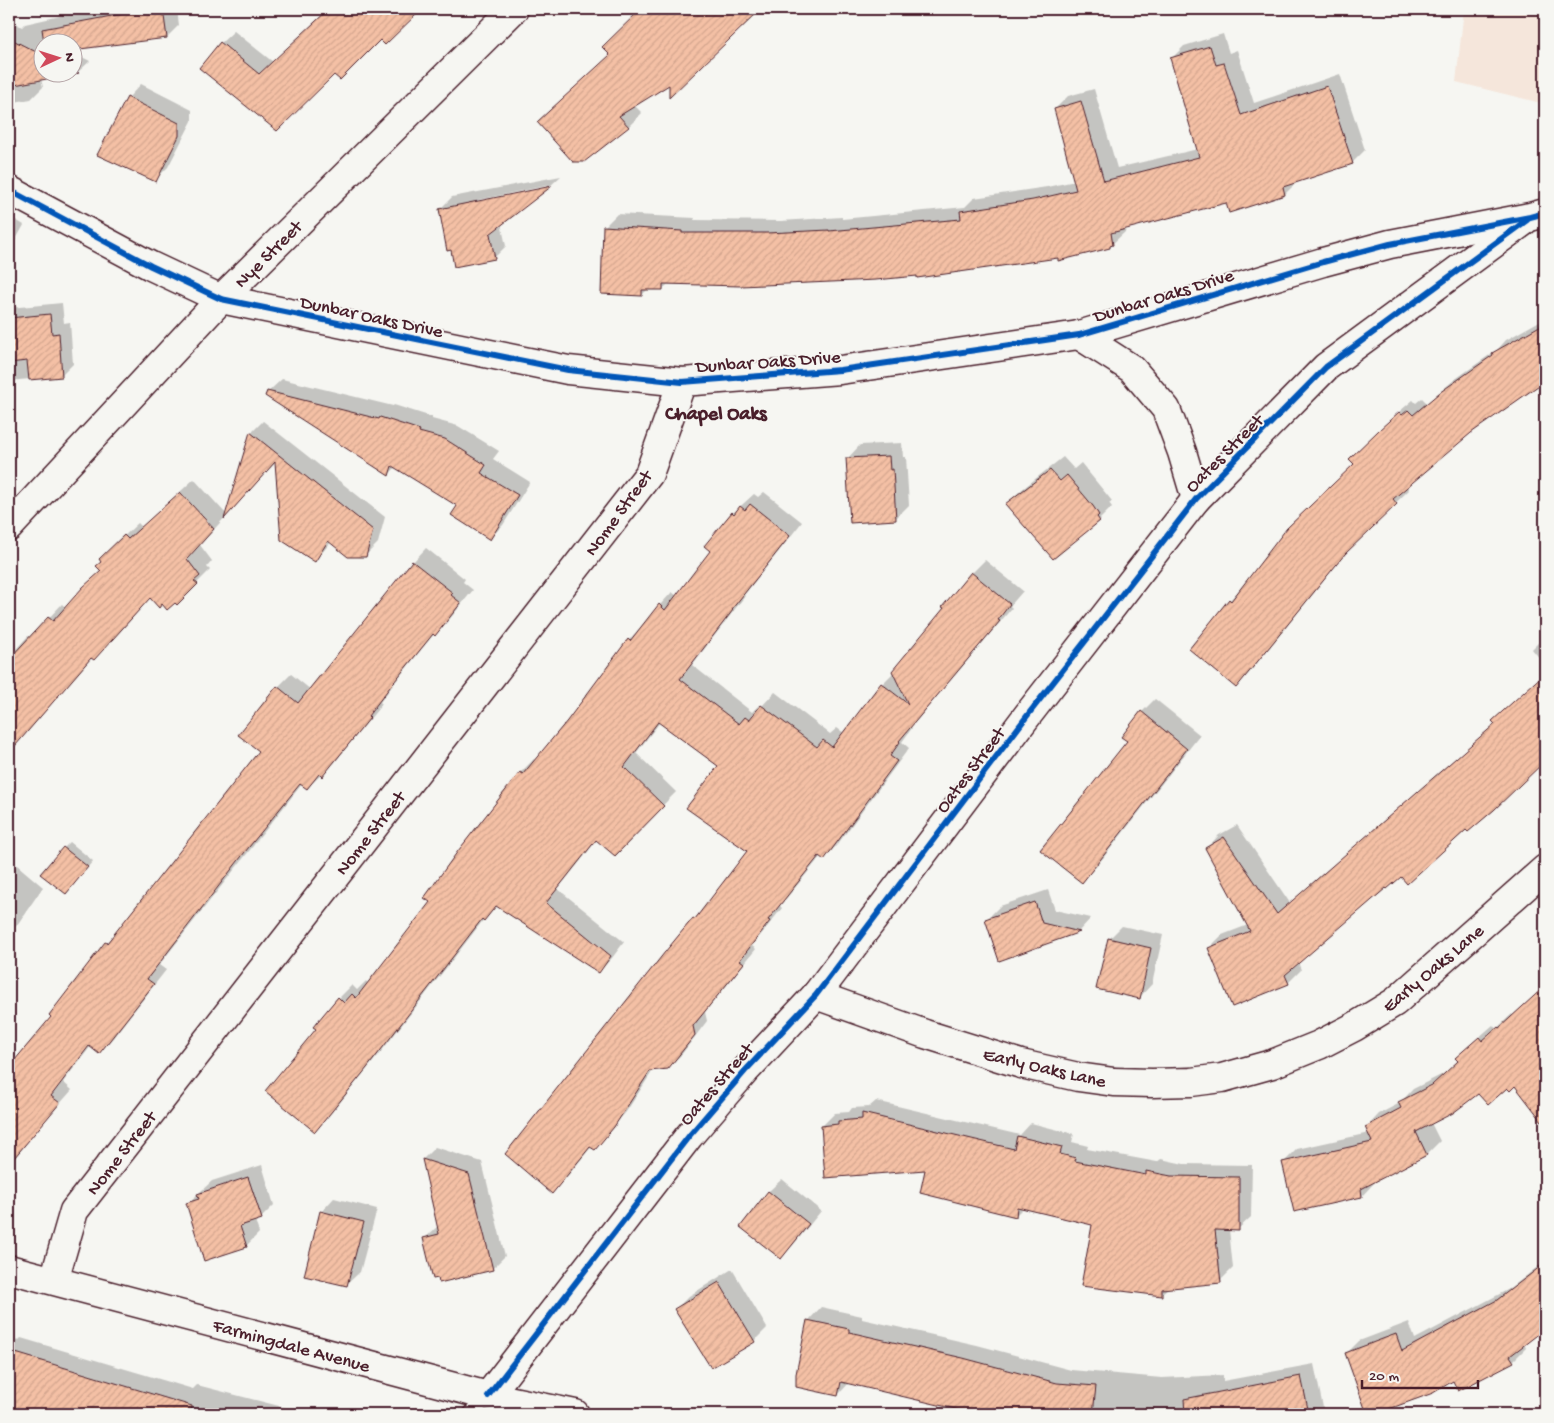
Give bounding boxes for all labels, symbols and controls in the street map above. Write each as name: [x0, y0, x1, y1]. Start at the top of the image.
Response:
north arrow: [32, 32, 82, 82]
text: N: [60, 52, 77, 62]
street label: Nye Street: [231, 215, 310, 294]
street label: Dunbar Oaks Drive: [1089, 265, 1237, 330]
street label: Dunbar Oaks Drive: [296, 292, 445, 345]
street label: Dunbar Oaks Drive: [693, 347, 842, 380]
district label: Chapel Oaks: [664, 404, 768, 427]
street label: Oates Street: [1181, 409, 1271, 499]
street label: Nome Street: [581, 465, 660, 562]
street label: Oates Street: [932, 722, 1013, 819]
street label: Nome Street: [332, 786, 413, 881]
street label: Early Oaks Lane: [1379, 920, 1490, 1019]
street label: Oates Street: [676, 1038, 761, 1131]
street label: Early Oaks Lane: [981, 1044, 1108, 1095]
street label: Nome Street: [83, 1106, 164, 1201]
street label: Farmingdale Avenue: [209, 1315, 372, 1379]
scale bar: [1362, 1358, 1478, 1390]
text: 20 m: [1369, 1368, 1399, 1386]

